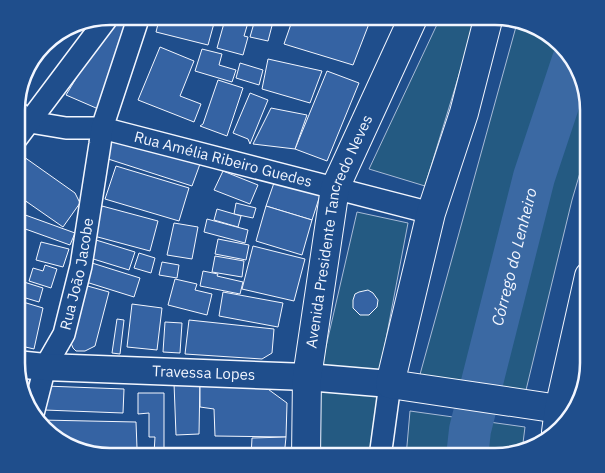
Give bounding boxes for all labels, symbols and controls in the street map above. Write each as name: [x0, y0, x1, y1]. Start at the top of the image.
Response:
street label: Avenida Presidente Tancredo Neves: [301, 112, 376, 349]
street label: Rua Amélia Ribeiro Guedes: [132, 127, 314, 191]
water label: Córrego do Lenheiro: [487, 185, 541, 328]
street label: Rua João Jacobe: [55, 217, 97, 332]
street label: Travessa Lopes: [152, 361, 256, 384]

